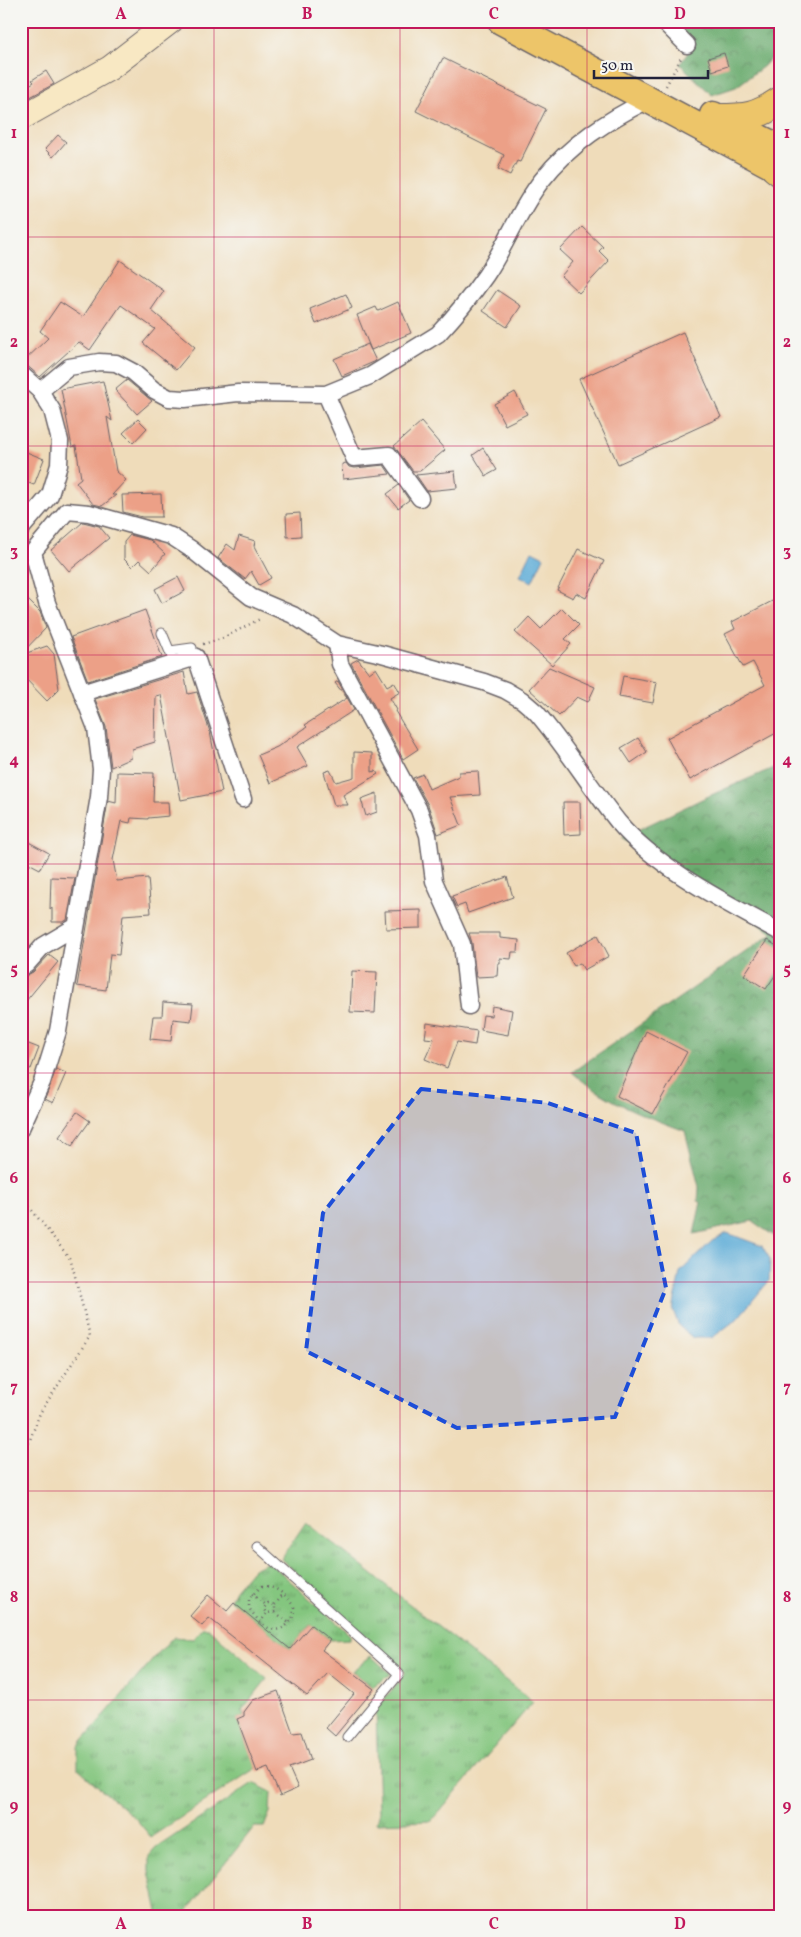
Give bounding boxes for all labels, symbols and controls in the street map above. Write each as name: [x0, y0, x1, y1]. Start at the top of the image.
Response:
text: A: [115, 4, 127, 26]
text: B: [302, 4, 313, 26]
text: C: [489, 4, 499, 26]
text: D: [674, 4, 686, 26]
scale bar: [594, 48, 707, 80]
text: 50 m: [601, 56, 633, 77]
text: 1: [11, 123, 17, 145]
text: 1: [784, 123, 790, 145]
text: 2: [10, 332, 18, 354]
text: 2: [783, 332, 791, 354]
text: 3: [10, 541, 18, 563]
text: 3: [783, 541, 791, 563]
text: 4: [9, 750, 19, 772]
text: 4: [782, 750, 792, 772]
text: 5: [10, 959, 18, 981]
text: 5: [783, 959, 791, 981]
text: 6: [10, 1168, 19, 1190]
text: 6: [783, 1168, 792, 1190]
text: 7: [10, 1377, 18, 1399]
text: 7: [783, 1377, 791, 1399]
text: 8: [10, 1587, 18, 1609]
text: 8: [783, 1587, 791, 1609]
text: 9: [10, 1796, 19, 1818]
text: 9: [783, 1796, 792, 1818]
text: A: [115, 1914, 127, 1936]
text: B: [302, 1914, 313, 1936]
text: C: [489, 1914, 499, 1936]
text: D: [674, 1914, 686, 1936]

